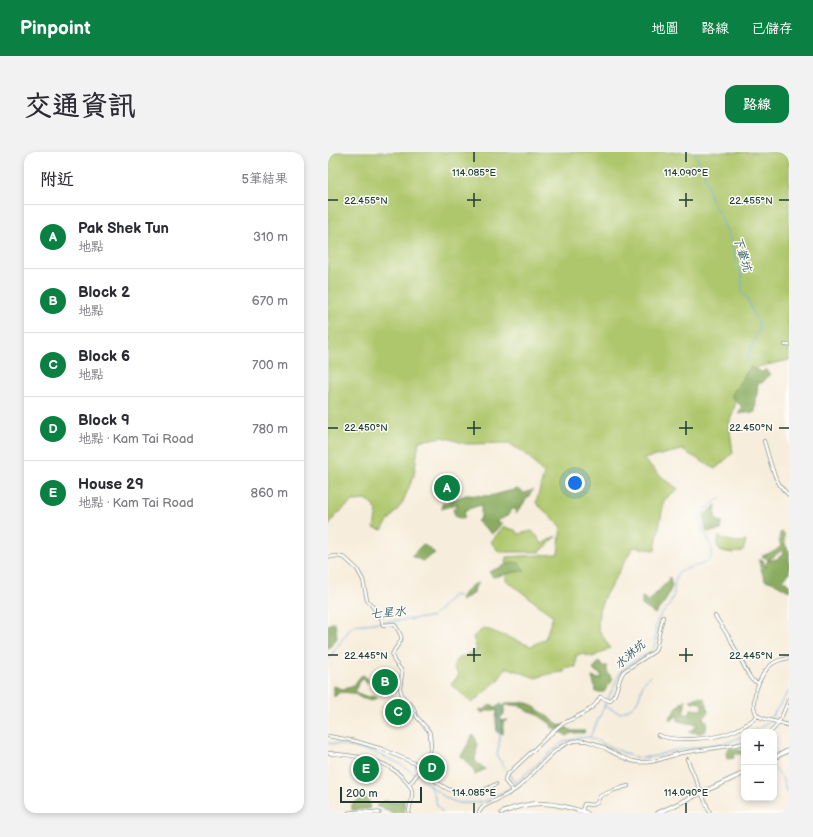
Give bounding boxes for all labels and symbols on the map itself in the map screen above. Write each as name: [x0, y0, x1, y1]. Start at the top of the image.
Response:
text: 114.085°E: [452, 167, 497, 179]
text: 114.090°E: [664, 167, 709, 179]
text: 22.455°N: [344, 195, 388, 207]
text: 22.455°N: [729, 195, 773, 207]
water label: 下輋坑: [730, 235, 755, 275]
text: 22.450°N: [344, 422, 388, 434]
text: 22.450°N: [729, 422, 773, 434]
pin: A: [434, 473, 460, 503]
your location: [565, 473, 585, 493]
water label: 七星水: [369, 604, 408, 622]
water label: 水淋坑: [611, 636, 650, 672]
text: 22.445°N: [344, 650, 388, 662]
text: 22.445°N: [729, 650, 773, 662]
pin: B: [372, 667, 398, 697]
pin: C: [385, 697, 411, 727]
pin: D: [419, 753, 445, 783]
pin: E: [353, 754, 379, 784]
scale bar: [340, 785, 422, 804]
text: 114.085°E: [452, 787, 497, 799]
text: 114.090°E: [664, 787, 709, 799]

